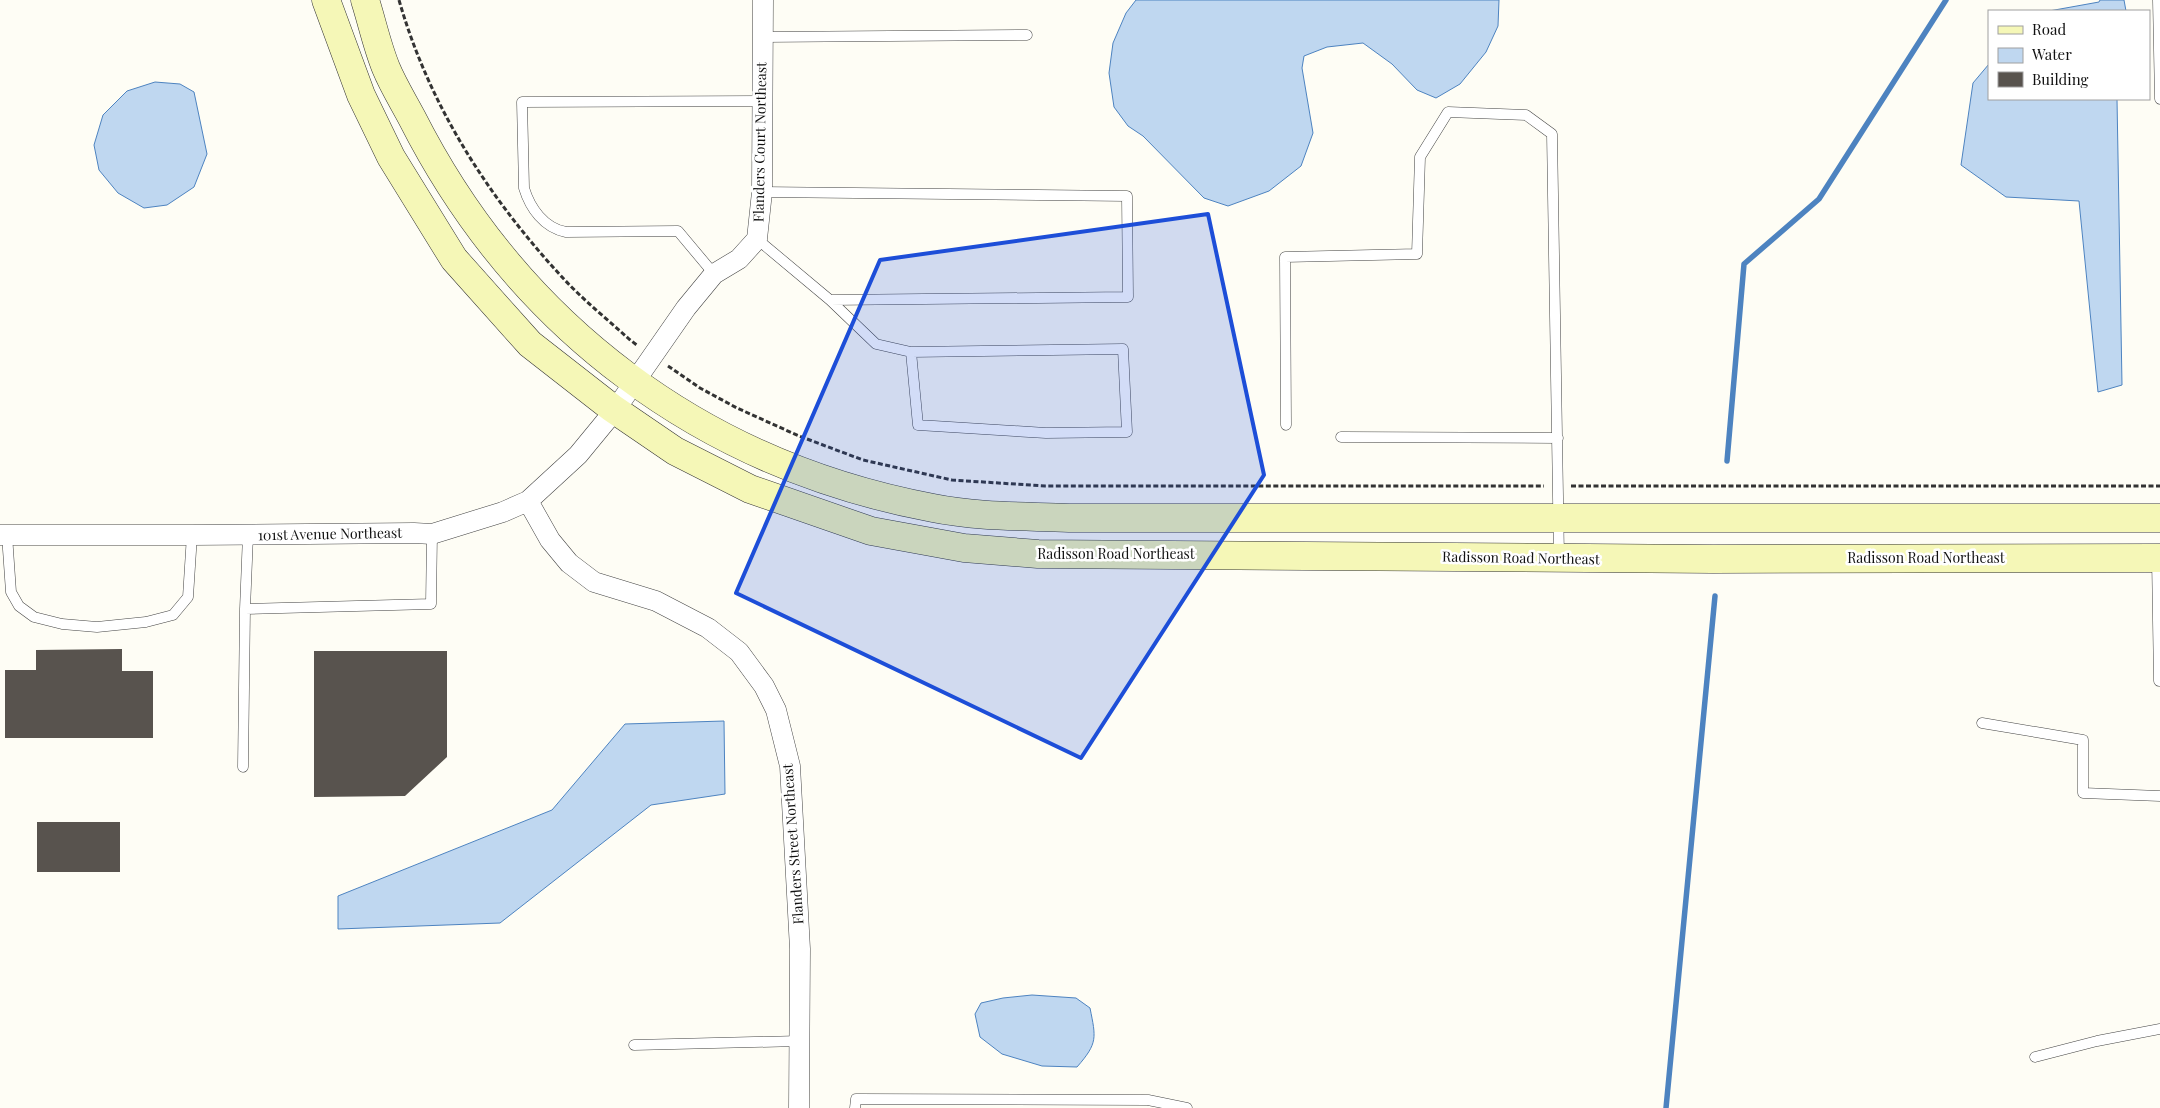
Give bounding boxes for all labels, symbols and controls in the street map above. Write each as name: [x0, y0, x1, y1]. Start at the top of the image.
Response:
legend: [1988, 10, 2150, 100]
text: Road: [2032, 19, 2066, 39]
text: Water: [2031, 44, 2072, 64]
street label: Flanders Court Northeast: [749, 61, 770, 222]
text: Building: [2032, 69, 2089, 89]
street label: 101st Avenue Northeast: [258, 523, 403, 544]
street label: Radisson Road Northeast: [1037, 544, 1196, 563]
street label: Radisson Road Northeast: [1442, 547, 1601, 568]
street label: Radisson Road Northeast: [1847, 548, 2006, 567]
street label: Flanders Street Northeast: [777, 762, 808, 925]

